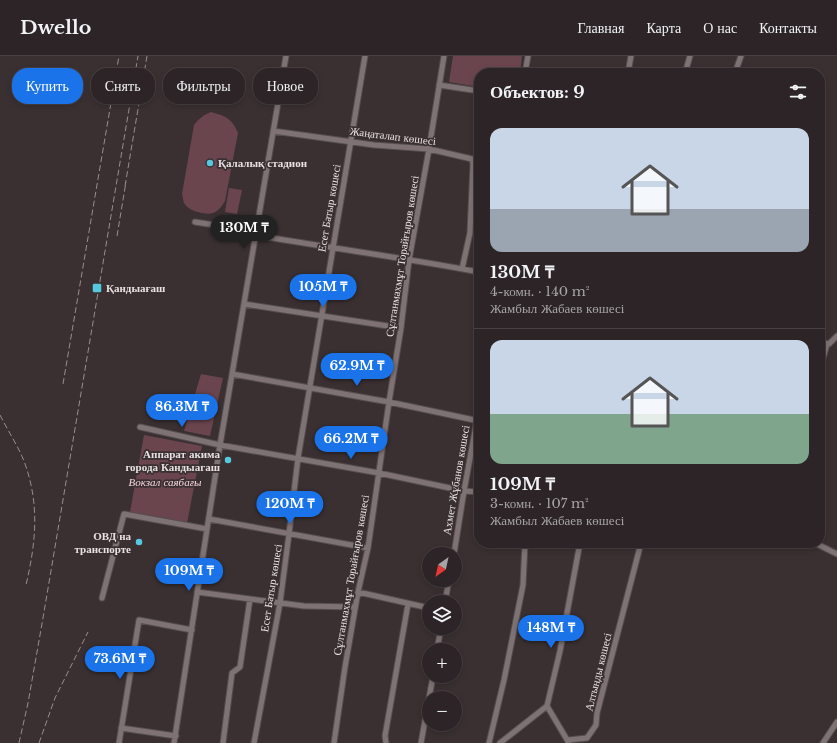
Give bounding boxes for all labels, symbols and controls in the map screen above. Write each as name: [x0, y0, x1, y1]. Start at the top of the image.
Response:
text: Dwello: [20, 16, 91, 39]
text: Главная: [577, 19, 624, 37]
text: Карта: [646, 19, 681, 37]
text: О нас: [703, 19, 737, 37]
text: Контакты: [759, 19, 817, 37]
chip: Купить: [12, 68, 83, 104]
chip: Снять: [91, 68, 155, 104]
chip: Фильтры: [163, 68, 245, 104]
chip: Новое: [253, 68, 318, 104]
icon: filters: [787, 81, 809, 103]
text: Объектов: 9: [490, 82, 585, 103]
street label: Жаңаталап көшесі: [349, 124, 437, 148]
icon: home: [614, 154, 686, 226]
place label: Қалалық стадион: [218, 156, 308, 170]
marker: Қалалық стадион: [205, 158, 215, 168]
street label: Есет Батыр көшесі: [314, 163, 344, 253]
street label: Сұлтанмахмұт Торайғыров көшесі: [382, 174, 422, 338]
pin: 130M ₸: [211, 215, 277, 249]
text: 130M ₸: [219, 219, 269, 236]
text: 130M ₸: [490, 262, 554, 283]
pin: 105M ₸: [290, 274, 356, 308]
text: 105M ₸: [299, 278, 347, 295]
place label: Қандыағаш: [106, 281, 165, 295]
marker: Қандыағаш: [91, 282, 103, 294]
text: 4-комн. · 140 m²: [490, 283, 589, 300]
text: Жамбыл Жабаев көшесі: [490, 300, 624, 317]
pin: 62.9M ₸: [320, 353, 394, 387]
text: 62.9M ₸: [330, 357, 384, 374]
icon: home: [614, 366, 686, 438]
pin: 86.3M ₸: [145, 394, 219, 428]
text: 86.3M ₸: [155, 398, 209, 415]
street label: Ахмет Жұбанов көшесі: [439, 424, 473, 536]
pin: 66.2M ₸: [314, 426, 388, 460]
text: 66.2M ₸: [324, 430, 378, 447]
place label: Аппарат акима города Кандыагаш: [125, 447, 220, 474]
marker: Аппарат акима города Кандыагаш: [223, 455, 233, 465]
text: 109M ₸: [490, 474, 555, 495]
park label: Вокзал саябағы: [129, 475, 202, 489]
pin: 120M ₸: [257, 491, 323, 525]
street label: Сұлтанмахмұт Торайғыров көшесі: [330, 493, 372, 657]
text: 120M ₸: [265, 495, 315, 512]
text: 3-комн. · 107 m²: [490, 495, 589, 512]
text: Жамбыл Жабаев көшесі: [490, 512, 624, 529]
place label: ОВД на транспорте: [75, 529, 131, 556]
marker: ОВД на транспорте: [134, 537, 144, 547]
street label: Есет Батыр көшесі: [257, 543, 285, 633]
north arrow: [422, 547, 462, 587]
map controls: [422, 547, 462, 731]
pin: 109M ₸: [156, 558, 222, 592]
text: 109M ₸: [164, 562, 214, 579]
button: layers: [422, 595, 462, 635]
pin: 148M ₸: [518, 615, 584, 649]
text: 148M ₸: [527, 619, 575, 636]
street label: Алтынды көшесі: [582, 631, 614, 713]
button: +: [422, 643, 462, 683]
pin: 73.6M ₸: [83, 646, 157, 680]
text: 73.6M ₸: [94, 650, 146, 667]
button: −: [422, 691, 462, 731]

